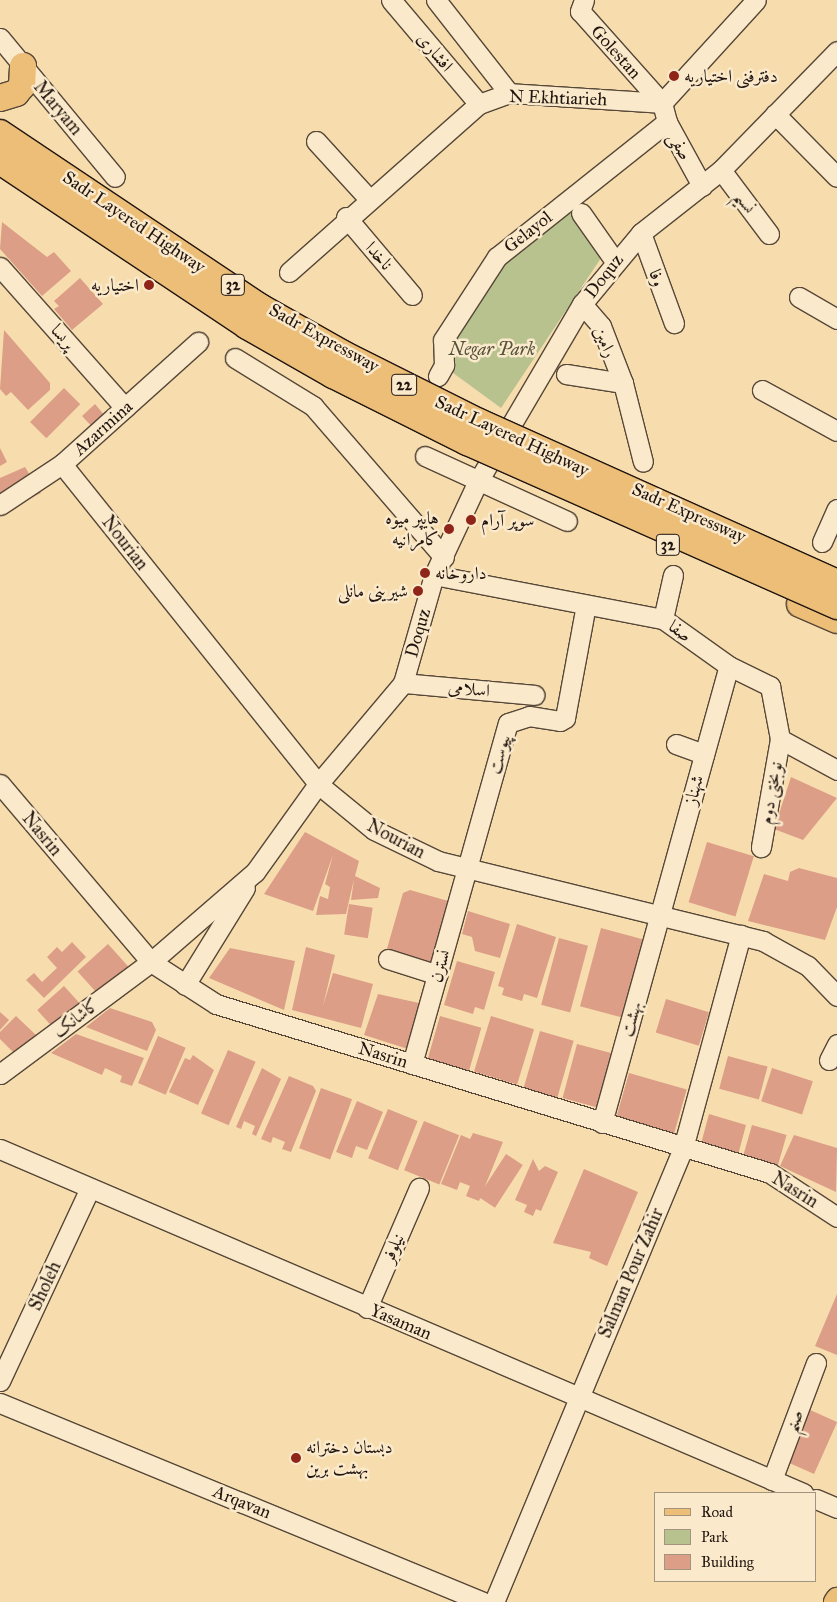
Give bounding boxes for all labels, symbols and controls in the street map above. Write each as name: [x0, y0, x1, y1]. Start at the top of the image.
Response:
street label: Golestan: [586, 21, 646, 83]
street label: افشاری: [412, 28, 458, 76]
place label: دفترفنی اختیاریه: [684, 65, 778, 87]
marker: دفترفنی اختیاریه: [668, 70, 680, 82]
street label: Maryam: [29, 77, 87, 139]
street label: N Ekhtiarieh: [509, 85, 607, 111]
street label: صفی: [664, 128, 696, 164]
street label: Sadr Layered Highway: [59, 166, 209, 278]
street label: نسیم: [729, 186, 761, 218]
street label: Gelayol: [500, 207, 556, 257]
street label: ناخدا: [361, 237, 397, 275]
street label: Doquz: [580, 250, 628, 302]
street label: وفا: [644, 266, 670, 290]
road number: 32: [220, 272, 246, 298]
place label: اختیاریه: [91, 274, 139, 296]
marker: اختیاریه: [143, 279, 155, 291]
street label: Sadr Expressway: [265, 299, 383, 377]
street label: پریسا: [46, 320, 80, 354]
street label: رامین: [589, 323, 621, 361]
park label: Negar Park: [449, 338, 535, 360]
road number: 22: [390, 372, 418, 398]
street label: Sadr Layered Highway: [432, 391, 592, 481]
street label: Azarmina: [69, 396, 137, 460]
street label: Sadr Expressway: [629, 478, 749, 548]
place label: هایپر میوه کامرانیه: [385, 508, 439, 550]
place label: سوپر آرام: [481, 509, 534, 531]
street label: Nourian: [97, 512, 153, 574]
marker: سوپر آرام: [465, 514, 477, 526]
marker: هایپر میوه کامرانیه: [443, 523, 455, 535]
road number: 32: [656, 532, 680, 558]
place label: داروخانه: [435, 562, 487, 584]
marker: داروخانه: [419, 567, 431, 579]
place label: شیرینی مانلی: [338, 580, 408, 602]
marker: شیرینی مانلی: [412, 585, 424, 597]
street label: Doquz: [401, 606, 435, 660]
street label: صفا: [664, 615, 696, 647]
street label: اسلامی: [447, 676, 491, 702]
street label: پیوست: [483, 732, 515, 776]
street label: نوبختی دوم: [755, 760, 787, 826]
street label: شهناز: [680, 773, 708, 807]
street label: Nasrin: [18, 808, 66, 860]
street label: Nourian: [363, 815, 429, 863]
street label: نسترن: [425, 947, 455, 985]
street label: کاشانک: [49, 994, 103, 1042]
street label: بهشت: [616, 999, 646, 1039]
street label: Nasrin: [356, 1037, 410, 1073]
street label: Nasrin: [768, 1167, 822, 1213]
street label: Salman Pour Zahir: [594, 1205, 668, 1341]
street label: نیلوفر: [377, 1230, 409, 1266]
street label: Sholeh: [24, 1258, 66, 1314]
street label: Yasaman: [367, 1299, 435, 1345]
street label: صنم: [780, 1407, 808, 1435]
place label: دبستان دخترانه بهشت برین: [306, 1437, 393, 1480]
marker: دبستان دخترانه بهشت برین: [290, 1452, 302, 1464]
street label: Arqavan: [210, 1481, 274, 1523]
legend: [654, 1492, 817, 1582]
text: Road: [701, 1503, 733, 1521]
text: Park: [701, 1528, 728, 1546]
text: Building: [701, 1553, 754, 1571]

